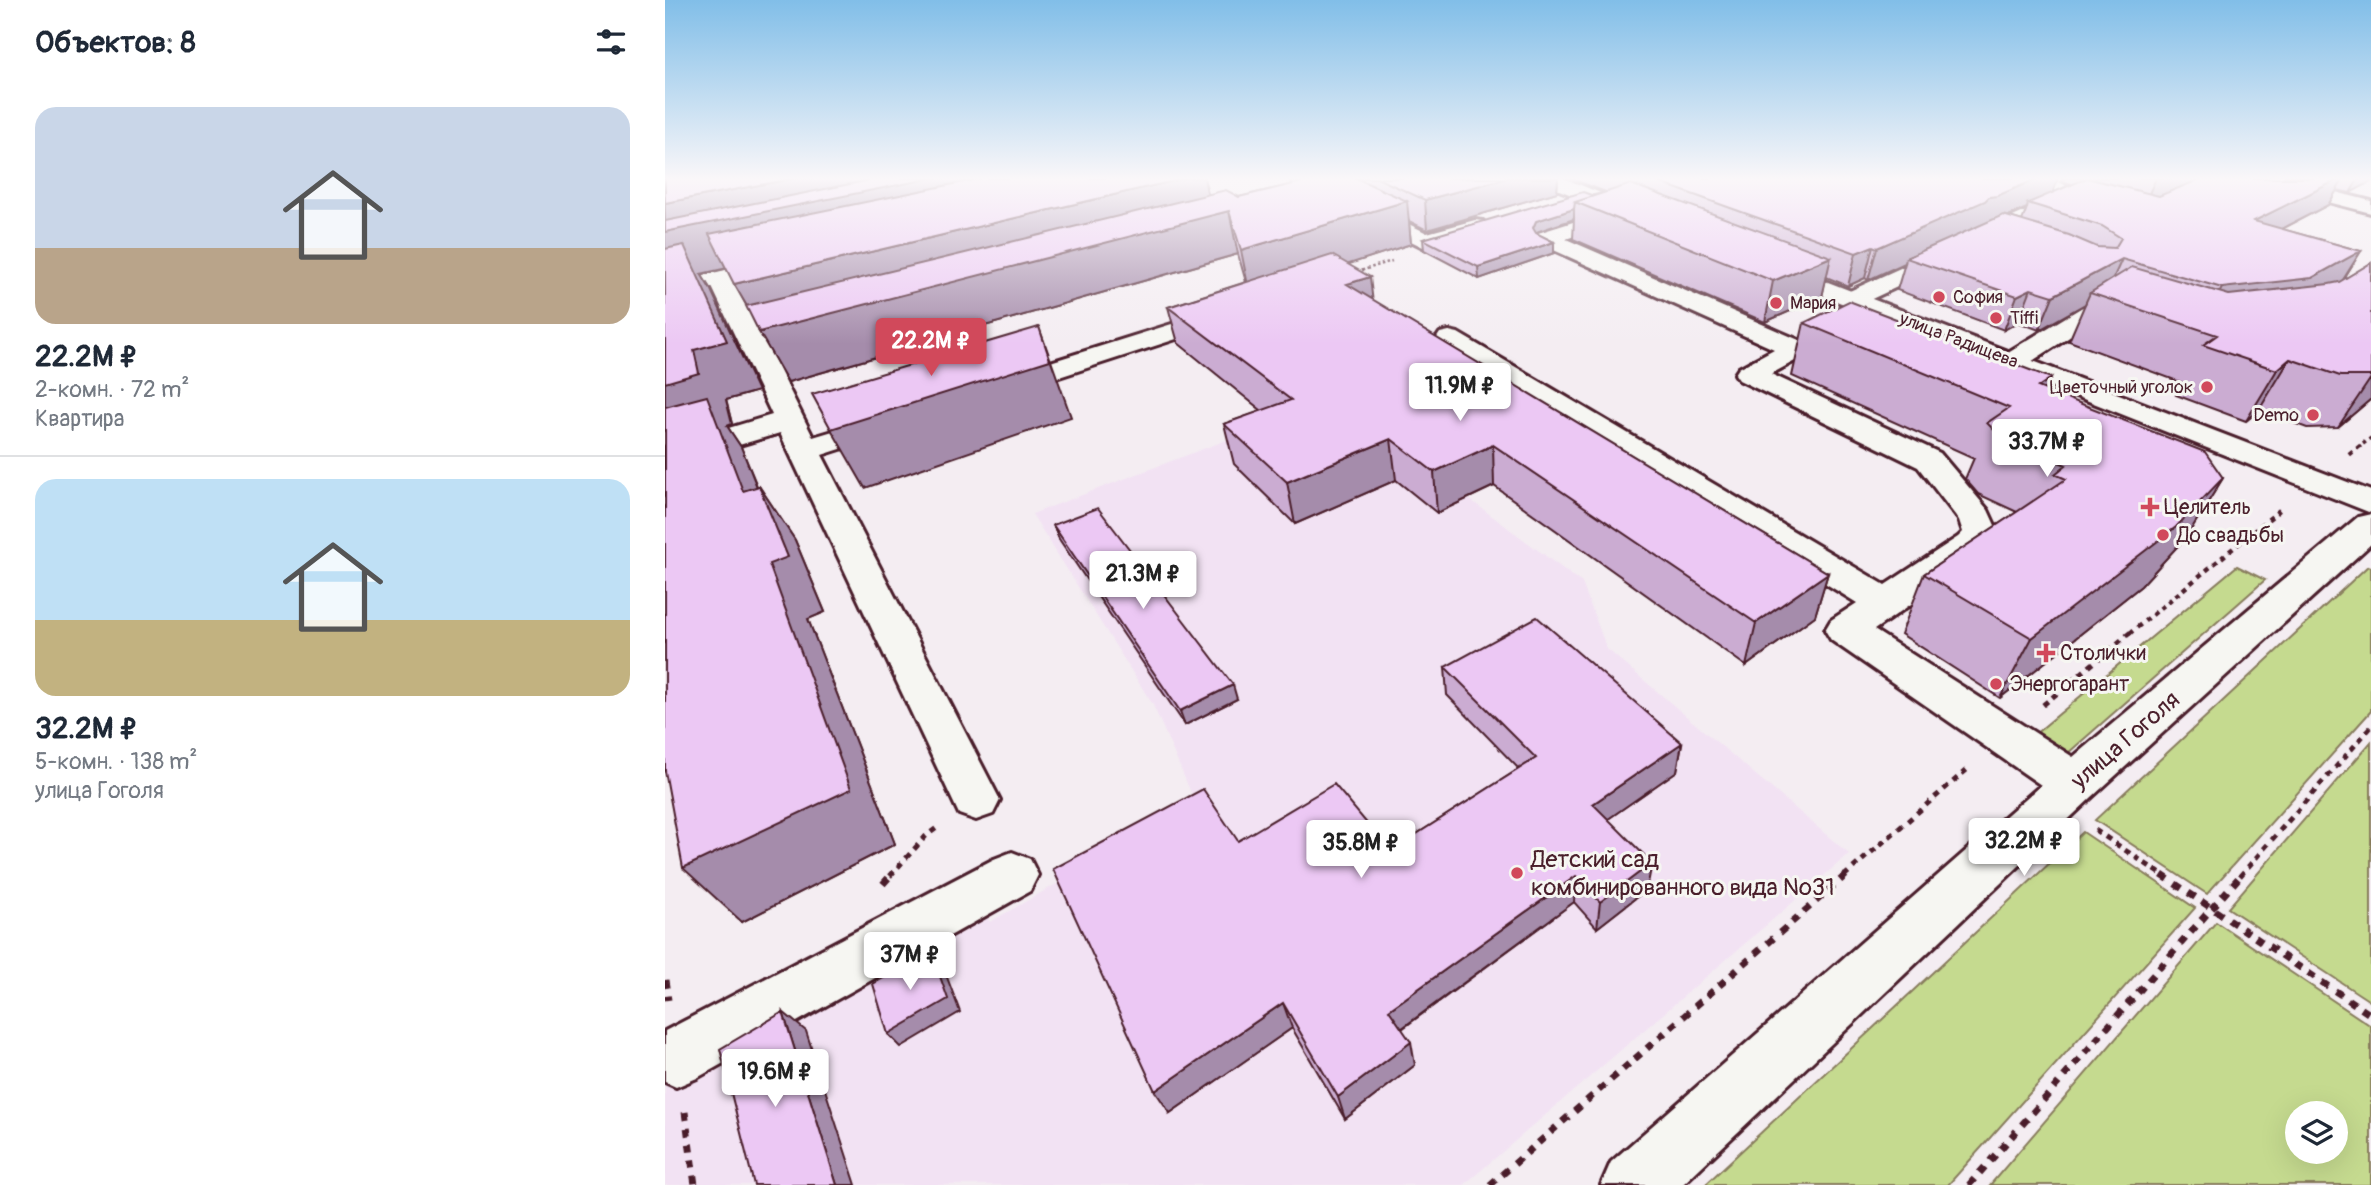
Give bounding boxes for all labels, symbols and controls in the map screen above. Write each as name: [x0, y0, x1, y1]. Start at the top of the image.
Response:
icon: filters: [592, 23, 630, 61]
text: Объектов: 8: [35, 24, 196, 61]
icon: home: [270, 152, 396, 278]
place label: София: [1953, 286, 2003, 309]
marker: София: [1931, 289, 1947, 305]
place label: Мария: [1790, 292, 1836, 315]
marker: Мария: [1768, 295, 1784, 311]
street label: улица Радищева: [1895, 307, 2022, 374]
place label: Tiffi: [2010, 307, 2038, 330]
marker: Tiffi: [1988, 310, 2004, 326]
pin: 22.2M ₽: [866, 318, 996, 378]
text: 22.2M ₽: [892, 326, 970, 355]
text: 22.2M ₽: [35, 338, 138, 375]
pin: 11.9M ₽: [1395, 364, 1525, 423]
text: 11.9M ₽: [1425, 371, 1495, 400]
text: 2-комн. · 72 m²: [35, 375, 189, 404]
place label: Цветочный уголок: [2050, 376, 2193, 399]
marker: Цветочный уголок: [2199, 379, 2215, 395]
text: Квартира: [35, 404, 124, 433]
place label: Demo: [2253, 404, 2299, 427]
marker: Demo: [2305, 407, 2321, 423]
pin: 33.7M ₽: [1982, 420, 2112, 479]
text: 33.7M ₽: [2008, 427, 2086, 456]
place label: Целитель: [2164, 494, 2251, 521]
marker: Целитель: [2142, 499, 2158, 515]
place label: До свадьбы: [2176, 522, 2284, 549]
icon: home: [270, 524, 396, 650]
marker: До свадьбы: [2155, 527, 2171, 543]
pin: 21.3M ₽: [1078, 552, 1208, 611]
text: 21.3M ₽: [1105, 559, 1181, 588]
place label: Столички: [2060, 640, 2146, 667]
marker: Столички: [2038, 645, 2054, 661]
place label: Энергогарант: [2010, 671, 2130, 698]
marker: Энергогарант: [1988, 676, 2004, 692]
street label: улица Гоголя: [2064, 685, 2186, 796]
text: 32.2M ₽: [35, 710, 138, 747]
text: 5-комн. · 138 m²: [35, 747, 197, 776]
text: улица Гоголя: [35, 776, 164, 805]
pin: 32.2M ₽: [1959, 818, 2089, 878]
pin: 35.8M ₽: [1296, 820, 1426, 880]
text: 32.2M ₽: [1985, 826, 2063, 855]
text: 35.8M ₽: [1322, 828, 1400, 857]
place label: Детский сад комбинированного вида №31: [1530, 845, 1835, 902]
marker: Детский сад комбинированного вида №31: [1509, 865, 1525, 881]
pin: 37M ₽: [861, 932, 959, 992]
text: 37M ₽: [880, 940, 940, 969]
pin: 19.6M ₽: [710, 1050, 840, 1109]
text: 19.6M ₽: [738, 1057, 812, 1086]
map controls: [2285, 1101, 2348, 1164]
button: layers: [2285, 1101, 2348, 1164]

